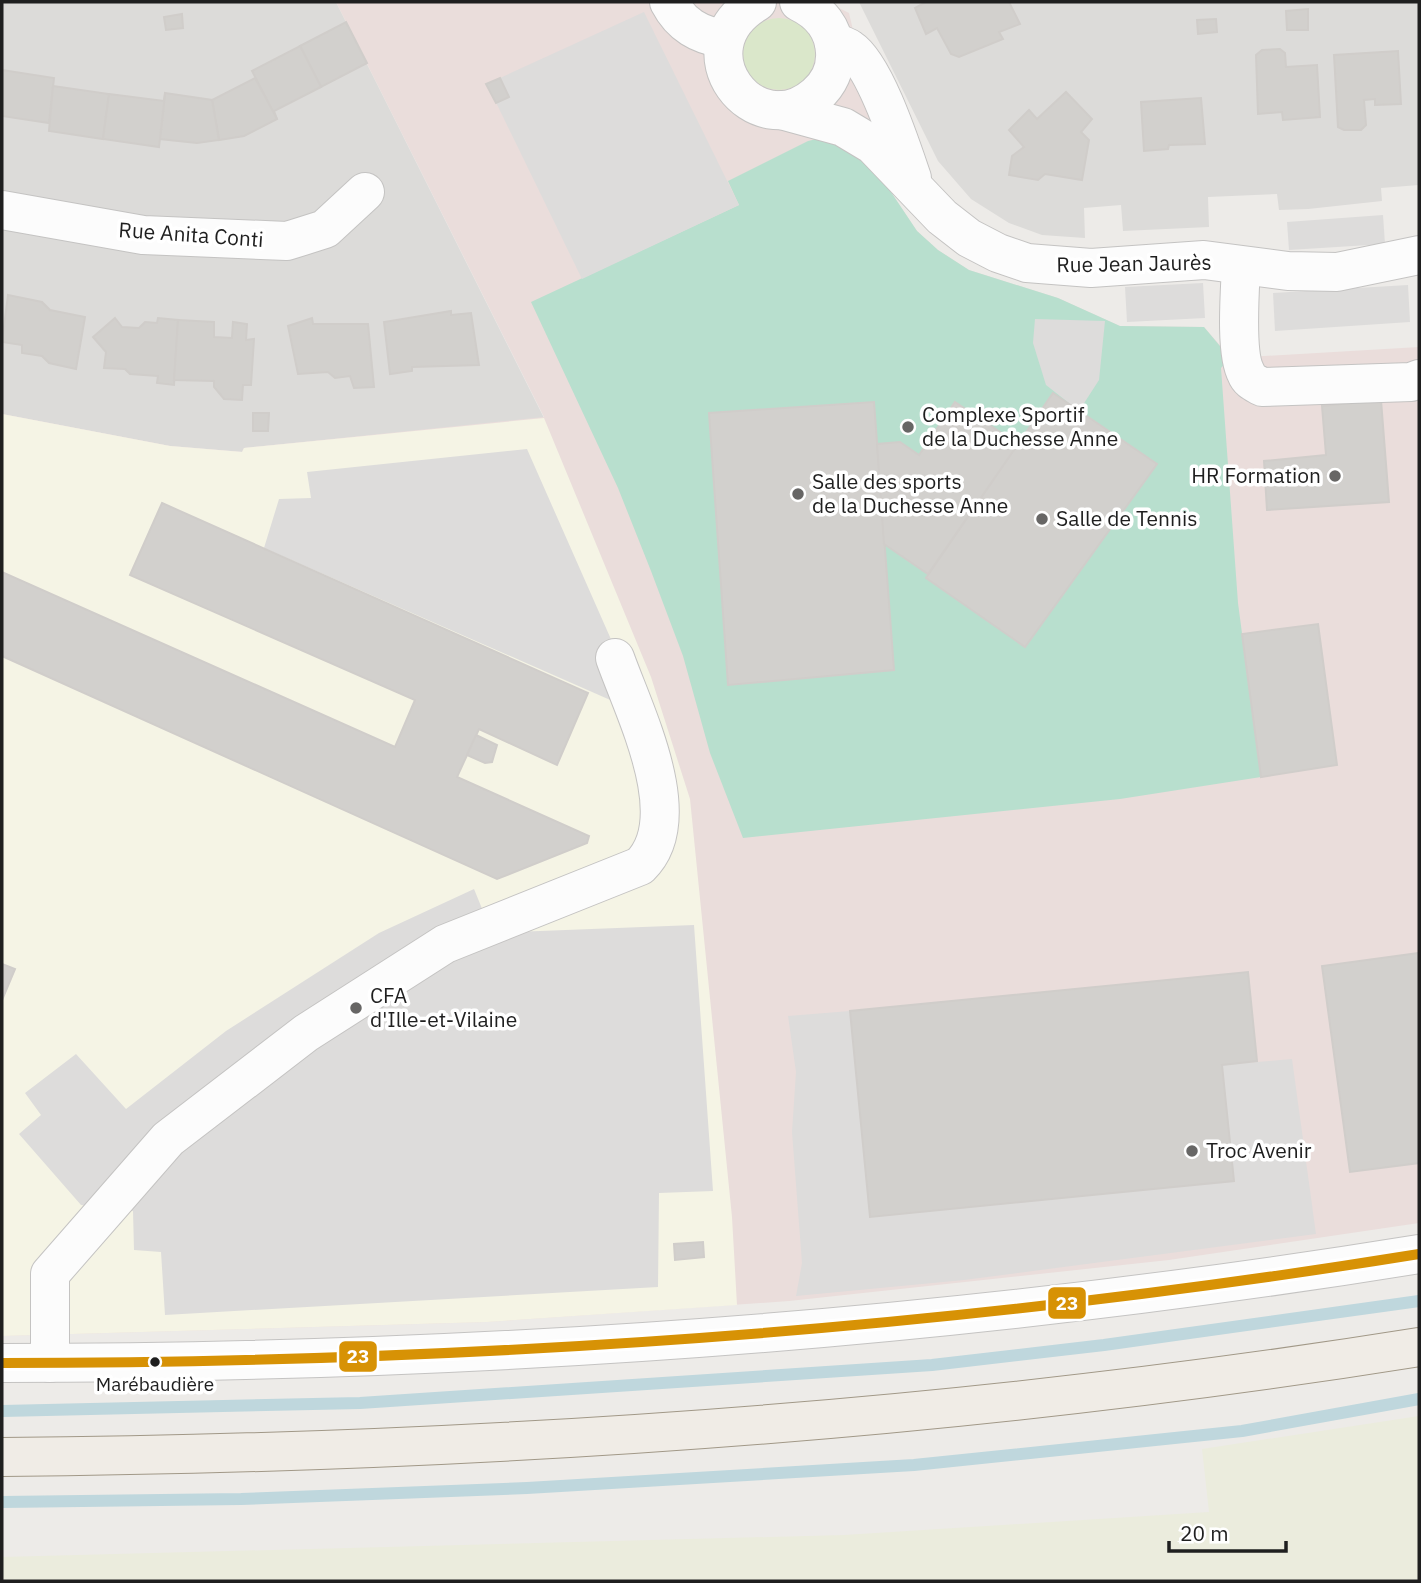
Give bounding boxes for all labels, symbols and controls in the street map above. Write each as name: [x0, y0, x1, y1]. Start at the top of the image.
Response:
street label: Rue Anita Conti: [118, 215, 265, 253]
street label: Rue Jean Jaurès: [1056, 248, 1212, 278]
place label: Complexe Sportif de la Duchesse Anne: [922, 400, 1118, 452]
marker: Complexe Sportif de la Duchesse Anne: [900, 419, 916, 435]
place label: HR Formation: [1191, 461, 1321, 489]
place label: Salle des sports de la Duchesse Anne: [812, 467, 1008, 519]
marker: HR Formation: [1327, 468, 1343, 484]
marker: Salle des sports de la Duchesse Anne: [790, 486, 806, 502]
place label: Salle de Tennis: [1056, 504, 1197, 532]
marker: Salle de Tennis: [1034, 511, 1050, 527]
place label: CFA d'Ille-et-Vilaine: [370, 981, 517, 1033]
marker: CFA d'Ille-et-Vilaine: [348, 1000, 364, 1016]
place label: Troc Avenir: [1206, 1136, 1312, 1164]
marker: Troc Avenir: [1184, 1143, 1200, 1159]
line badge: 23: [1047, 1286, 1087, 1320]
text: 23: [1056, 1291, 1078, 1315]
line badge: 23: [338, 1340, 378, 1373]
text: 23: [347, 1344, 369, 1368]
marker: Marébaudière: [148, 1355, 162, 1369]
place label: Marébaudière: [96, 1372, 214, 1396]
scale bar: [1169, 1510, 1286, 1554]
text: 20 m: [1180, 1519, 1229, 1547]

